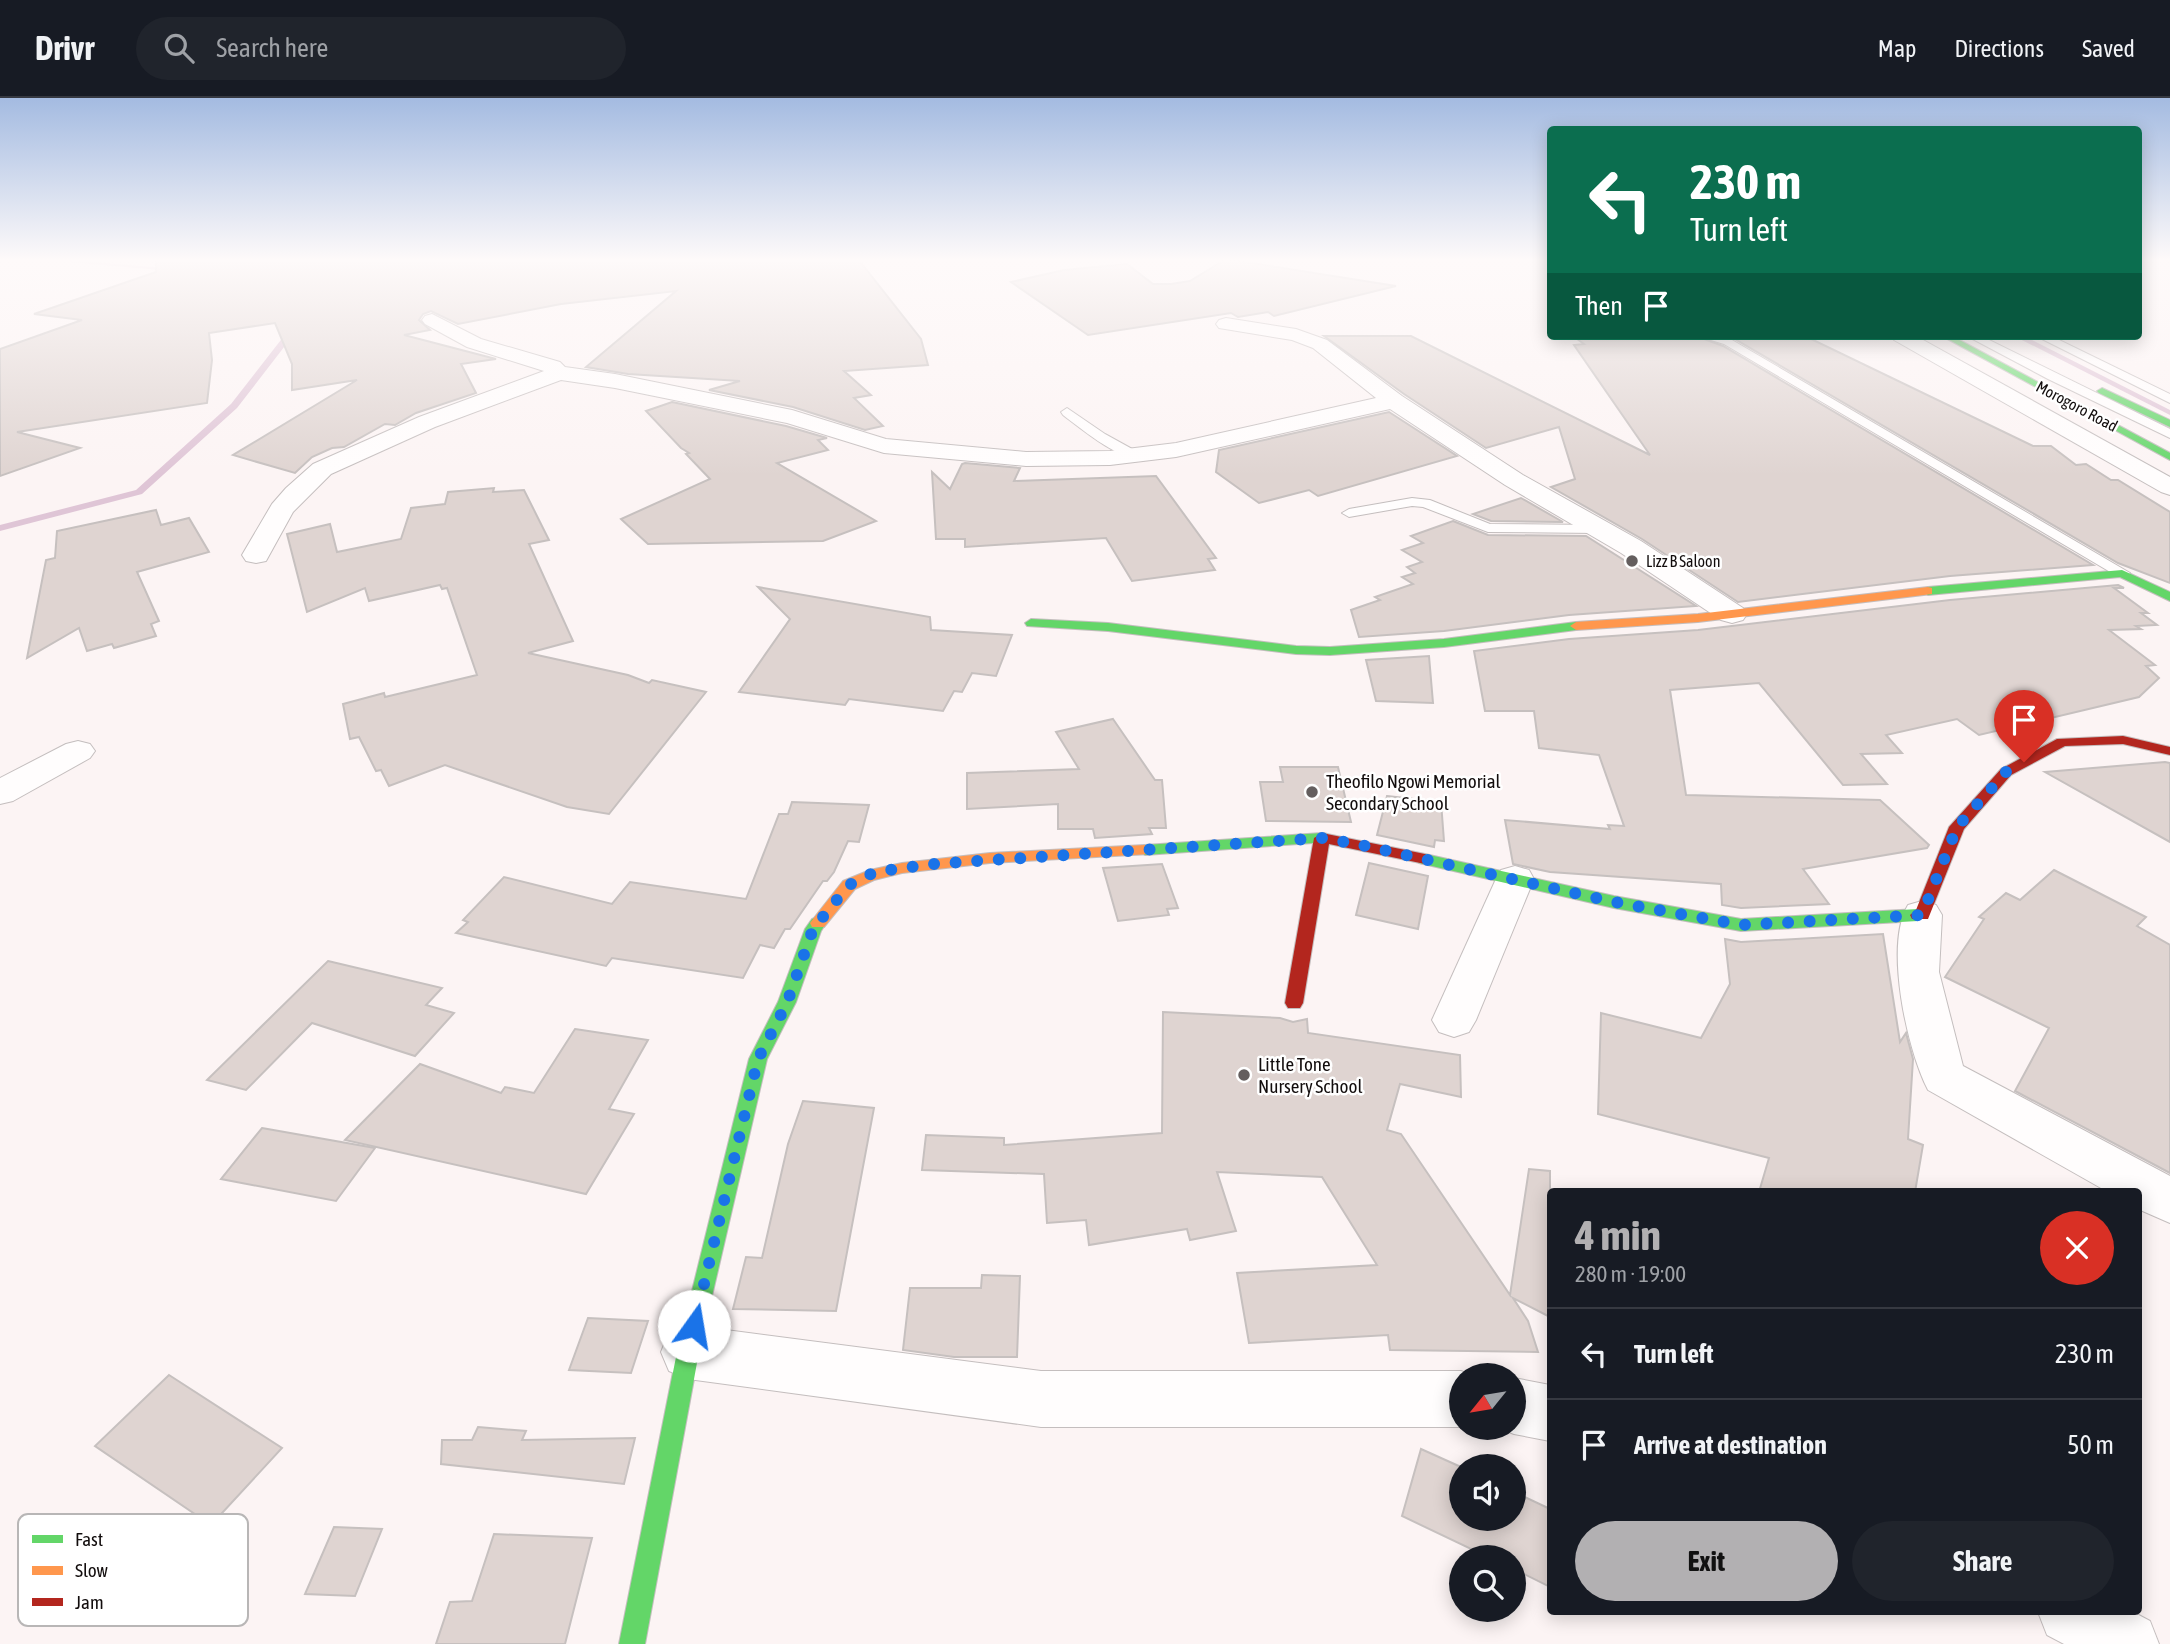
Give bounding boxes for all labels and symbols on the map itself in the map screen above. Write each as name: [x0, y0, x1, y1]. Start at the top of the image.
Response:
street label: Morogoro Road: [2033, 377, 2121, 436]
place label: Lizz B Saloon: [1646, 552, 1720, 570]
marker: Lizz B Saloon: [1624, 553, 1640, 569]
pin: [1994, 690, 2054, 762]
place label: Theofilo Ngowi Memorial Secondary School: [1326, 770, 1501, 814]
marker: Theofilo Ngowi Memorial Secondary School: [1304, 784, 1320, 800]
place label: Little Tone Nursery School: [1258, 1053, 1362, 1097]
marker: Little Tone Nursery School: [1236, 1067, 1252, 1083]
position arrow: [657, 1289, 731, 1363]
north arrow: [1449, 1363, 1526, 1440]
legend: [18, 1514, 248, 1626]
text: Fast: [75, 1528, 103, 1550]
text: Slow: [75, 1559, 109, 1581]
text: Jam: [75, 1591, 104, 1613]

